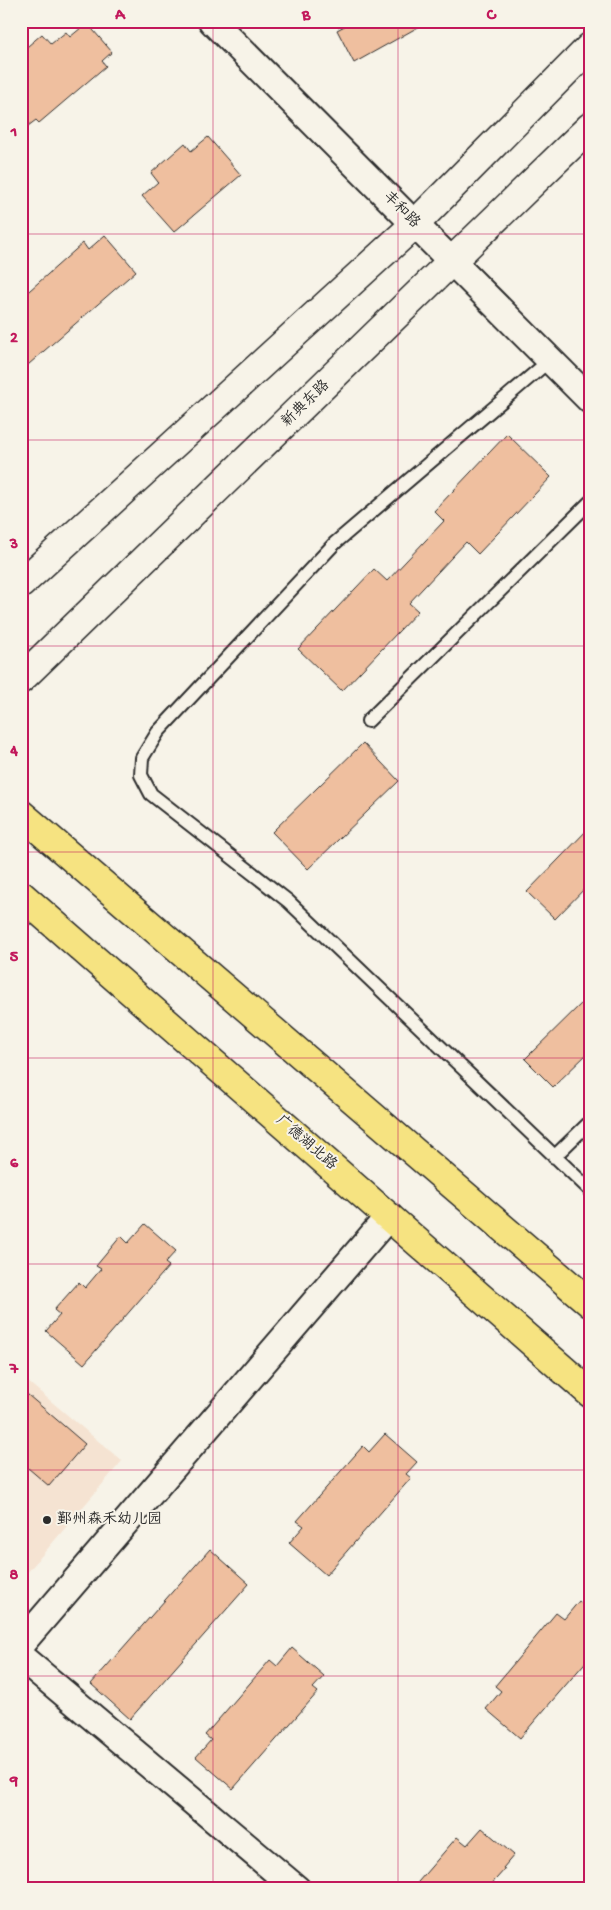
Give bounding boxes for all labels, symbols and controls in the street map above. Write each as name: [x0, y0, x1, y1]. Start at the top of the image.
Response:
text: A: [114, 7, 126, 26]
text: B: [301, 7, 311, 26]
text: C: [486, 7, 497, 26]
text: 1: [10, 124, 17, 143]
street label: 丰和路: [379, 188, 423, 232]
text: 2: [10, 330, 18, 349]
street label: 新典东路: [278, 377, 334, 431]
text: 3: [9, 536, 18, 555]
text: 4: [9, 743, 18, 762]
text: 5: [10, 949, 19, 968]
street label: 广德湖北路: [272, 1111, 341, 1174]
text: 6: [10, 1155, 19, 1174]
text: 7: [9, 1361, 19, 1380]
place label: 鄞州森禾幼儿园: [57, 1511, 162, 1529]
marker: 鄞州森禾幼儿园: [41, 1514, 53, 1526]
text: 8: [10, 1567, 19, 1586]
text: 9: [9, 1773, 18, 1792]

